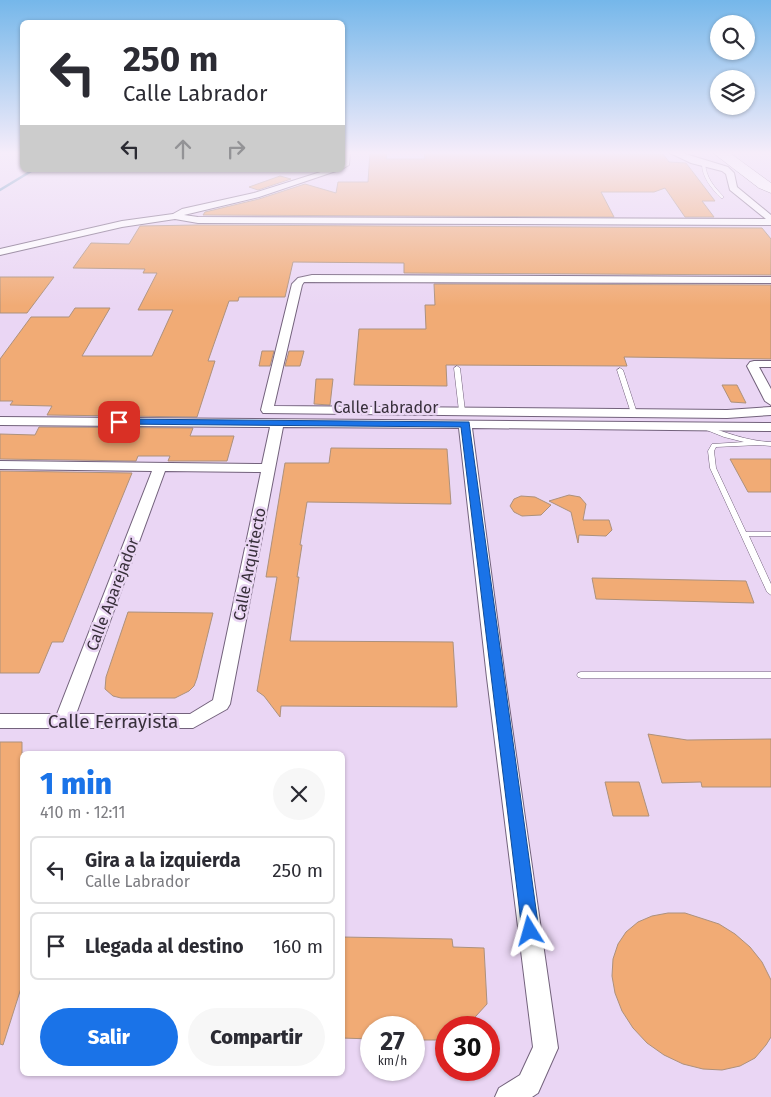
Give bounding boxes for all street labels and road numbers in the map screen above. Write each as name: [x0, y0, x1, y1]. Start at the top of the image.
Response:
street label: Calle Labrador: [333, 398, 439, 417]
street label: Calle Arquitecto: [229, 506, 270, 622]
street label: Calle Aparejador: [82, 534, 143, 653]
street label: Calle Ferrayista: [48, 710, 178, 733]

